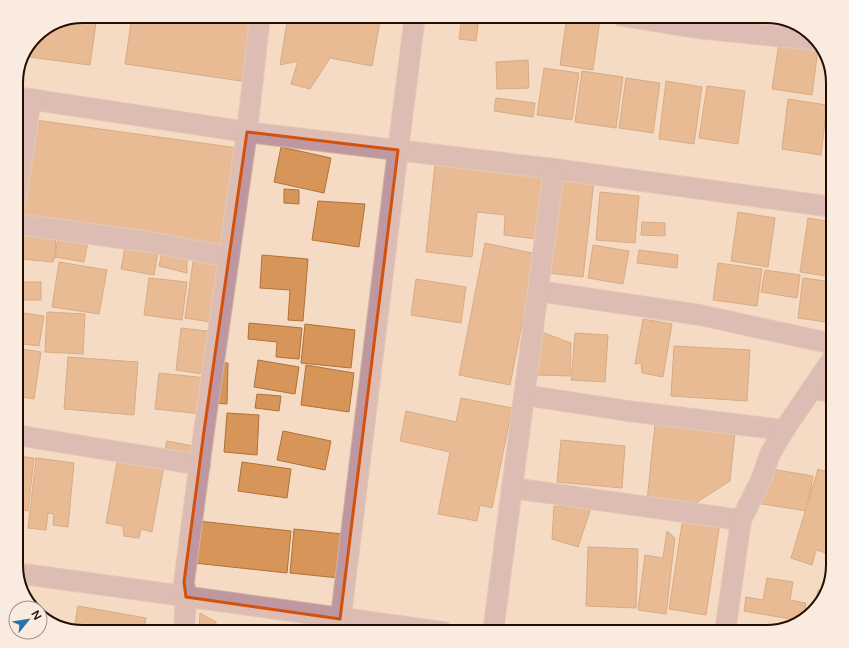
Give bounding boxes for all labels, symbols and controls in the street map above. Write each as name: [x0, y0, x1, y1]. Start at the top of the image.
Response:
north arrow: [8, 600, 48, 640]
text: N: [28, 608, 44, 622]

